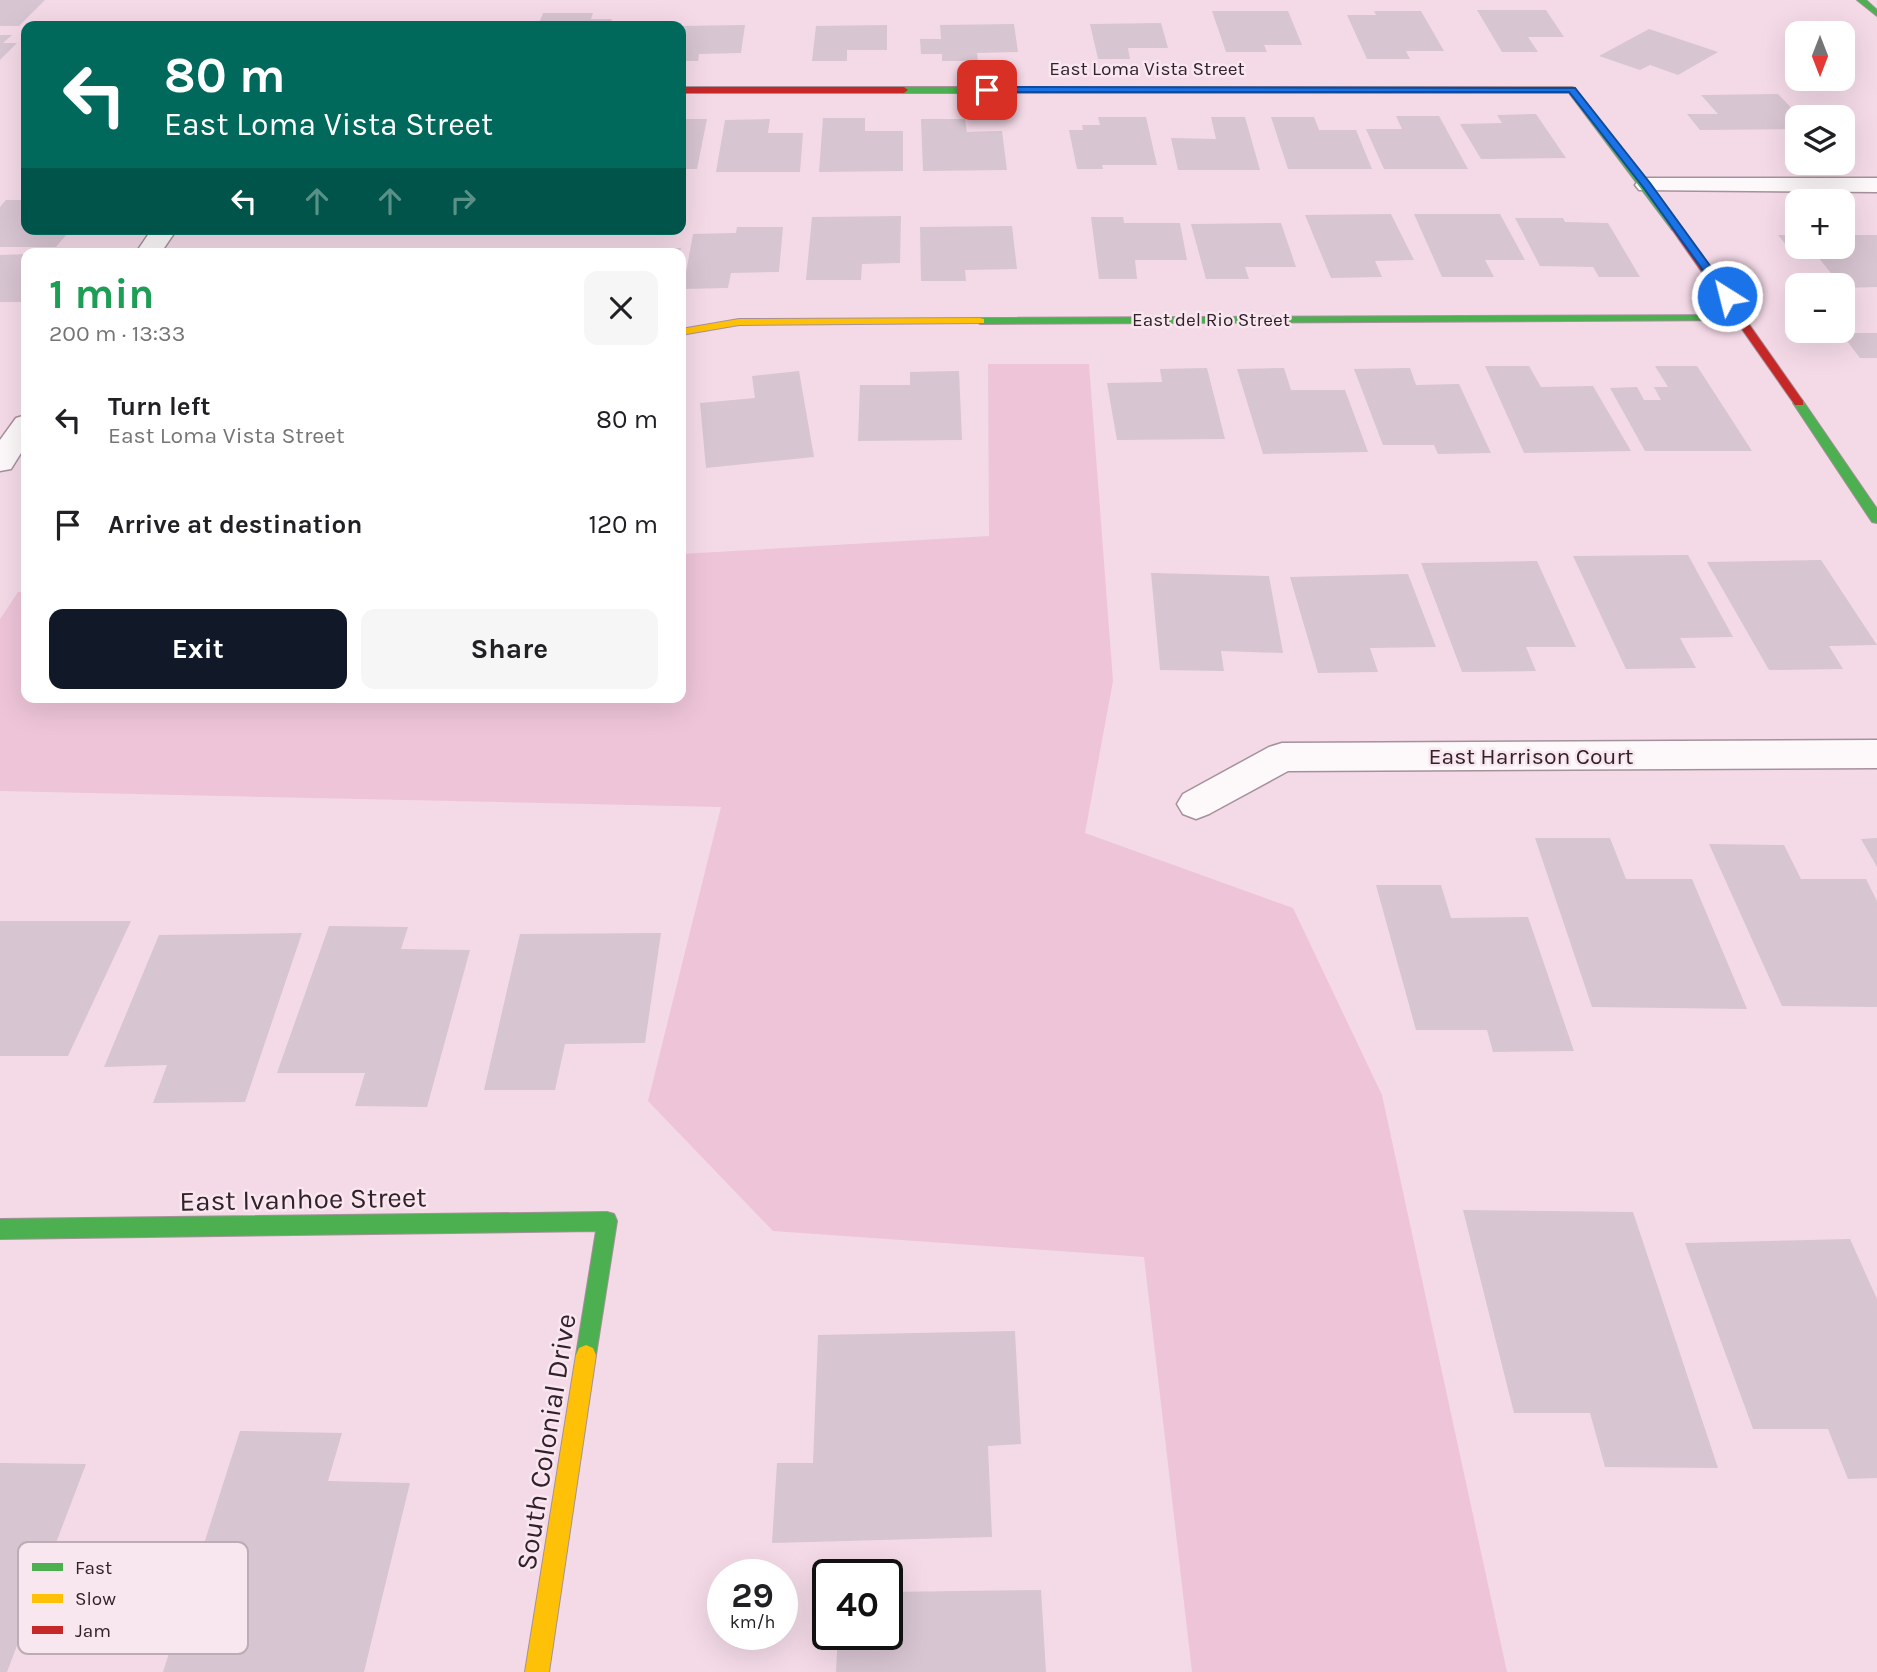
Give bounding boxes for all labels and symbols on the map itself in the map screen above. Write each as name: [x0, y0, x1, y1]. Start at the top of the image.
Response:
north arrow: [1785, 21, 1855, 91]
street label: East Loma Vista Street: [1049, 58, 1245, 80]
pin: [957, 60, 1017, 120]
position arrow: [1690, 259, 1764, 333]
street label: East del Rio Street: [1132, 309, 1290, 331]
street label: East Harrison Court: [1429, 743, 1634, 770]
street label: East Ivanhoe Street: [179, 1180, 427, 1218]
street label: South Colonial Drive: [509, 1311, 583, 1573]
legend: [18, 1542, 248, 1654]
text: Fast: [75, 1557, 112, 1579]
speed limit sign: 40: [812, 1559, 903, 1650]
text: Slow: [75, 1588, 116, 1610]
text: Jam: [75, 1620, 111, 1642]

